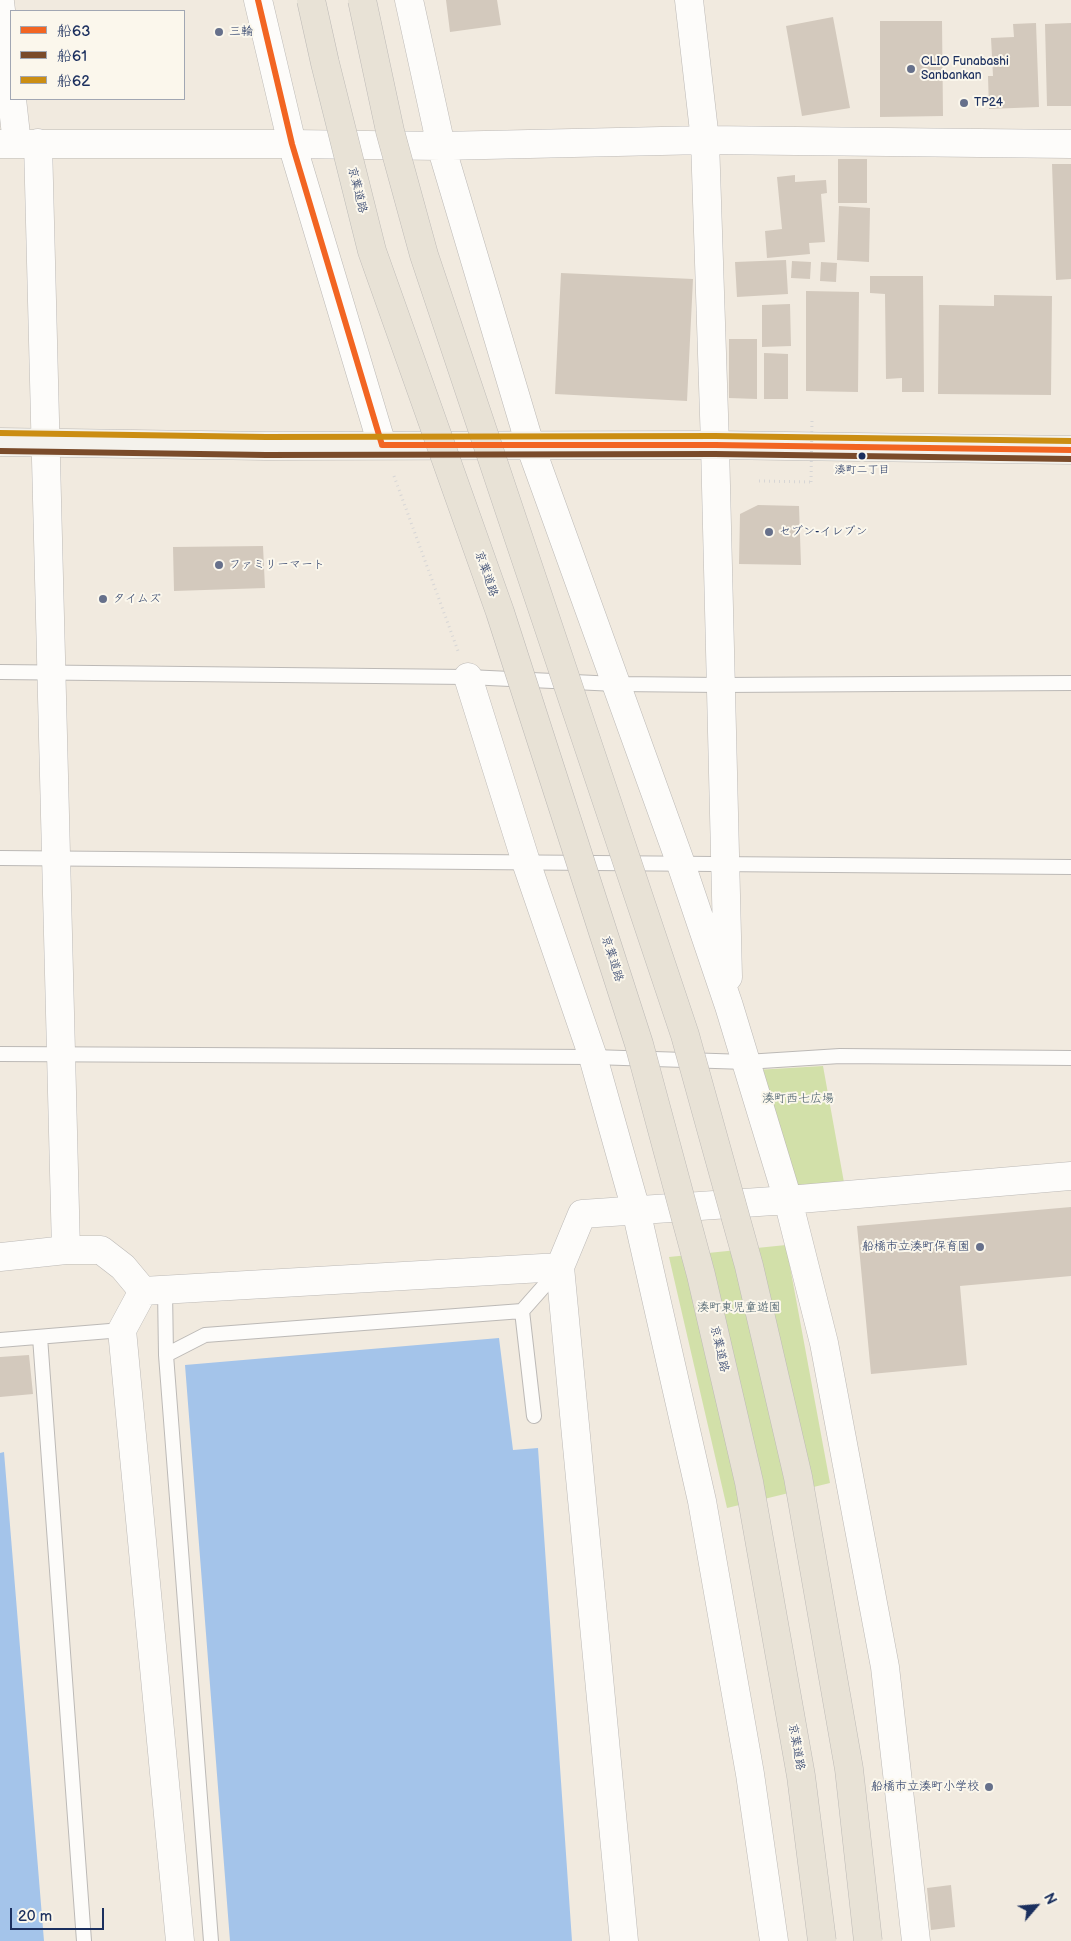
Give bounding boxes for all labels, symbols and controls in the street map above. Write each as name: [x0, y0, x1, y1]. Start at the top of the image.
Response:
legend: [10, 10, 185, 100]
text: 船63: [57, 22, 90, 41]
place label: 三輪: [229, 25, 253, 39]
marker: 三輪: [213, 26, 225, 38]
text: 船61: [57, 47, 87, 66]
place label: CLIO Funabashi Sanbankan: [921, 55, 1009, 83]
marker: CLIO Funabashi Sanbankan: [905, 63, 917, 75]
text: 船62: [57, 72, 90, 91]
place label: TP24: [974, 96, 1003, 110]
marker: TP24: [958, 97, 970, 109]
street label: 京葉道路: [344, 165, 370, 215]
marker: 湊町二丁目: [857, 451, 867, 461]
place label: 湊町二丁目: [835, 463, 889, 477]
place label: セブン-イレブン: [779, 525, 867, 539]
marker: セブン-イレブン: [763, 526, 775, 538]
street label: 京葉道路: [471, 549, 501, 599]
place label: ファミリーマート: [229, 558, 325, 572]
marker: ファミリーマート: [213, 559, 225, 571]
place label: タイムズ: [113, 592, 161, 606]
marker: タイムズ: [97, 593, 109, 605]
street label: 京葉道路: [598, 934, 626, 984]
park label: 湊町西七広場: [762, 1092, 834, 1106]
place label: 船橋市立湊町保育園: [862, 1240, 970, 1254]
marker: 船橋市立湊町保育園: [974, 1241, 986, 1253]
park label: 湊町東児童遊園: [697, 1301, 781, 1315]
street label: 京葉道路: [707, 1324, 731, 1374]
street label: 京葉道路: [785, 1722, 807, 1772]
place label: 船橋市立湊町小学校: [871, 1780, 979, 1794]
marker: 船橋市立湊町小学校: [983, 1781, 995, 1793]
north arrow: [1011, 1881, 1061, 1931]
text: N: [1040, 1890, 1060, 1907]
scale bar: [12, 1898, 106, 1930]
text: 20 m: [18, 1907, 52, 1926]

